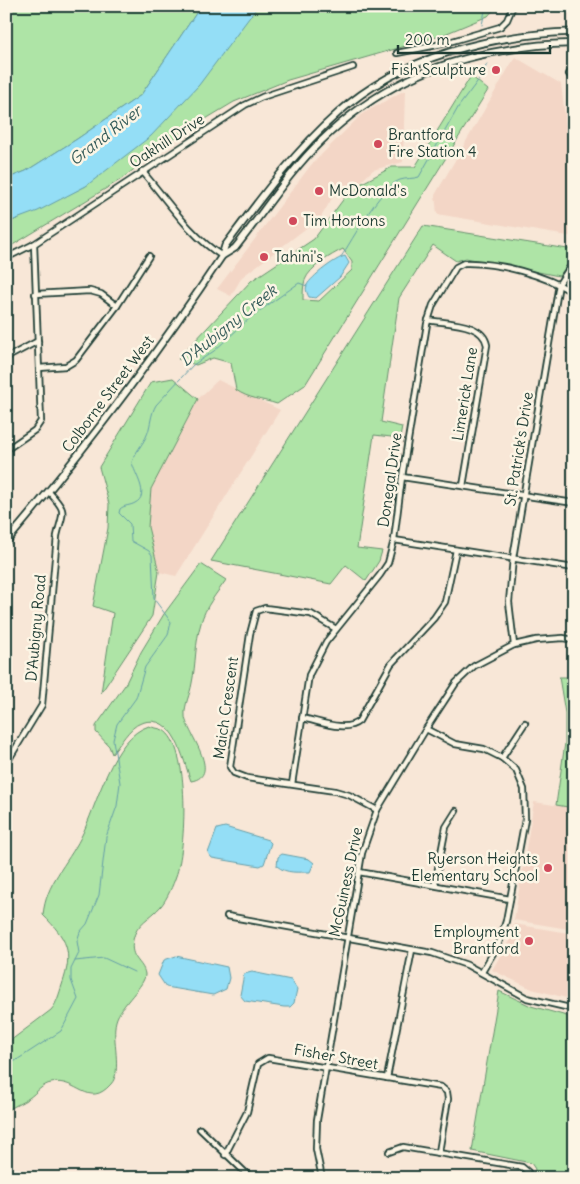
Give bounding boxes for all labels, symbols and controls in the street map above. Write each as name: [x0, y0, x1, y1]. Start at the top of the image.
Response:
scale bar: [398, 22, 550, 54]
text: 200 m: [405, 30, 450, 49]
place label: Fish Sculpture: [391, 60, 486, 79]
marker: Fish Sculpture: [490, 64, 502, 76]
water label: Grand River: [65, 99, 147, 169]
street label: Oakhill Drive: [126, 109, 208, 172]
place label: Brantford Fire Station 4: [388, 125, 477, 161]
marker: Brantford Fire Station 4: [372, 138, 384, 150]
place label: McDonald's: [329, 181, 407, 200]
marker: McDonald's: [313, 185, 325, 197]
place label: Tim Hortons: [303, 211, 385, 230]
marker: Tim Hortons: [287, 215, 299, 227]
place label: Tahini's: [274, 247, 323, 266]
marker: Tahini's: [258, 251, 270, 263]
water label: D'Aubigny Creek: [176, 279, 282, 370]
street label: Colborne Street West: [57, 332, 158, 456]
street label: Limerick Lane: [448, 346, 481, 442]
street label: St. Patrick's Drive: [500, 390, 537, 507]
street label: Donegal Drive: [373, 431, 406, 528]
street label: D'Aubigny Road: [21, 574, 50, 682]
street label: Maich Crescent: [209, 655, 242, 760]
street label: McGuiness Drive: [325, 825, 366, 939]
place label: Ryerson Heights Elementary School: [411, 849, 538, 885]
marker: Ryerson Heights Elementary School: [542, 862, 554, 874]
place label: Employment Brantford: [433, 922, 519, 958]
marker: Employment Brantford: [523, 935, 535, 947]
street label: Fisher Street: [293, 1040, 380, 1073]

